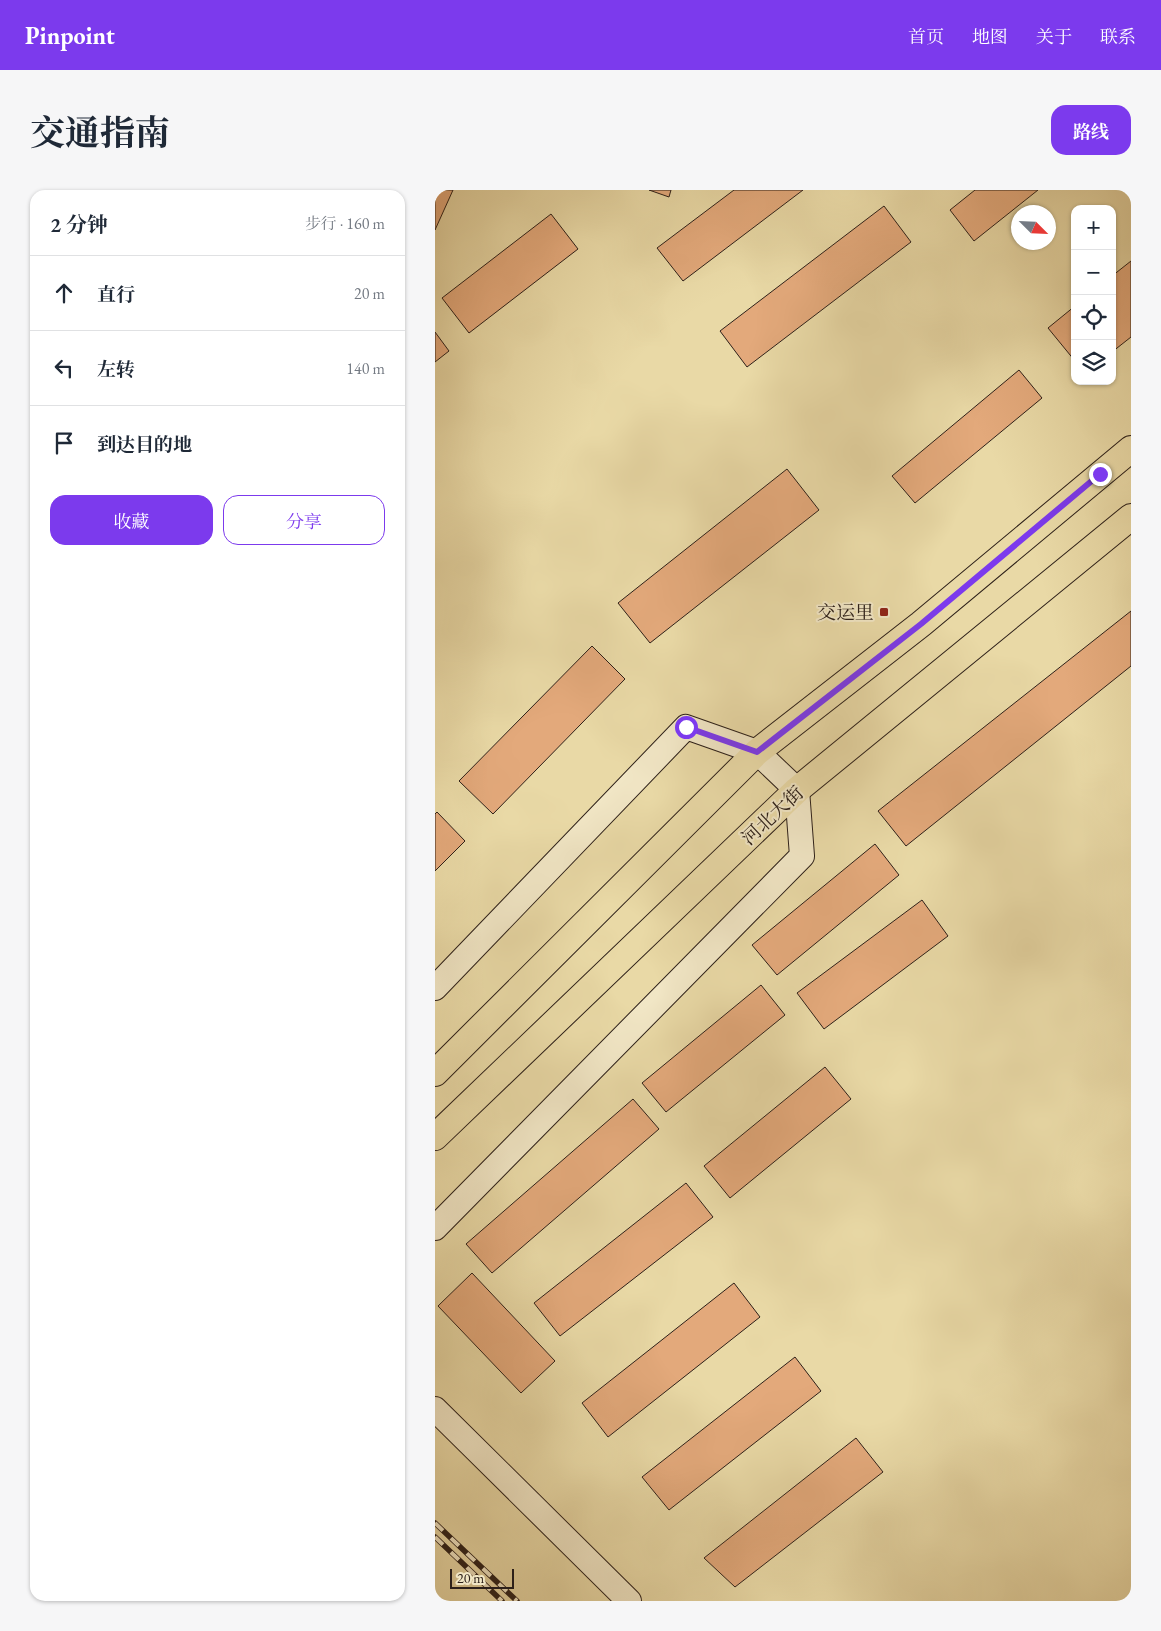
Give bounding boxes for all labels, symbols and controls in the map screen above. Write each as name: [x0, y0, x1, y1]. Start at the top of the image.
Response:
text: Pinpoint: [25, 20, 115, 51]
text: 首页: [908, 25, 944, 48]
text: 地图: [972, 25, 1008, 48]
text: 关于: [1036, 25, 1072, 48]
text: 联系: [1100, 25, 1136, 48]
button: 路线: [1051, 105, 1131, 155]
text: 交通指南: [30, 110, 170, 155]
north arrow: [1011, 205, 1056, 250]
map controls: [1071, 205, 1116, 385]
button: +: [1071, 205, 1116, 250]
text: 2 分钟: [50, 211, 108, 238]
text: 步行 · 160 m: [305, 213, 385, 234]
button: −: [1071, 250, 1116, 295]
icon: ahead: [50, 279, 78, 307]
text: 直行: [97, 282, 135, 307]
text: 20 m: [354, 283, 385, 304]
button: locate: [1071, 295, 1116, 340]
button: layers: [1071, 340, 1116, 385]
icon: left: [50, 354, 78, 382]
text: 左转: [97, 357, 135, 382]
text: 140 m: [346, 358, 385, 379]
icon: arrive: [50, 429, 78, 457]
text: 到达目的地: [97, 432, 192, 457]
route end: [1089, 463, 1112, 486]
button: 收藏: [50, 495, 213, 545]
button: 分享: [223, 495, 385, 545]
place label: 交运里: [817, 600, 874, 625]
marker: 交运里: [878, 606, 890, 618]
route start: [675, 716, 698, 739]
street label: 河北大街: [736, 780, 809, 850]
scale bar: [450, 1566, 514, 1589]
text: 20 m: [457, 1569, 484, 1587]

